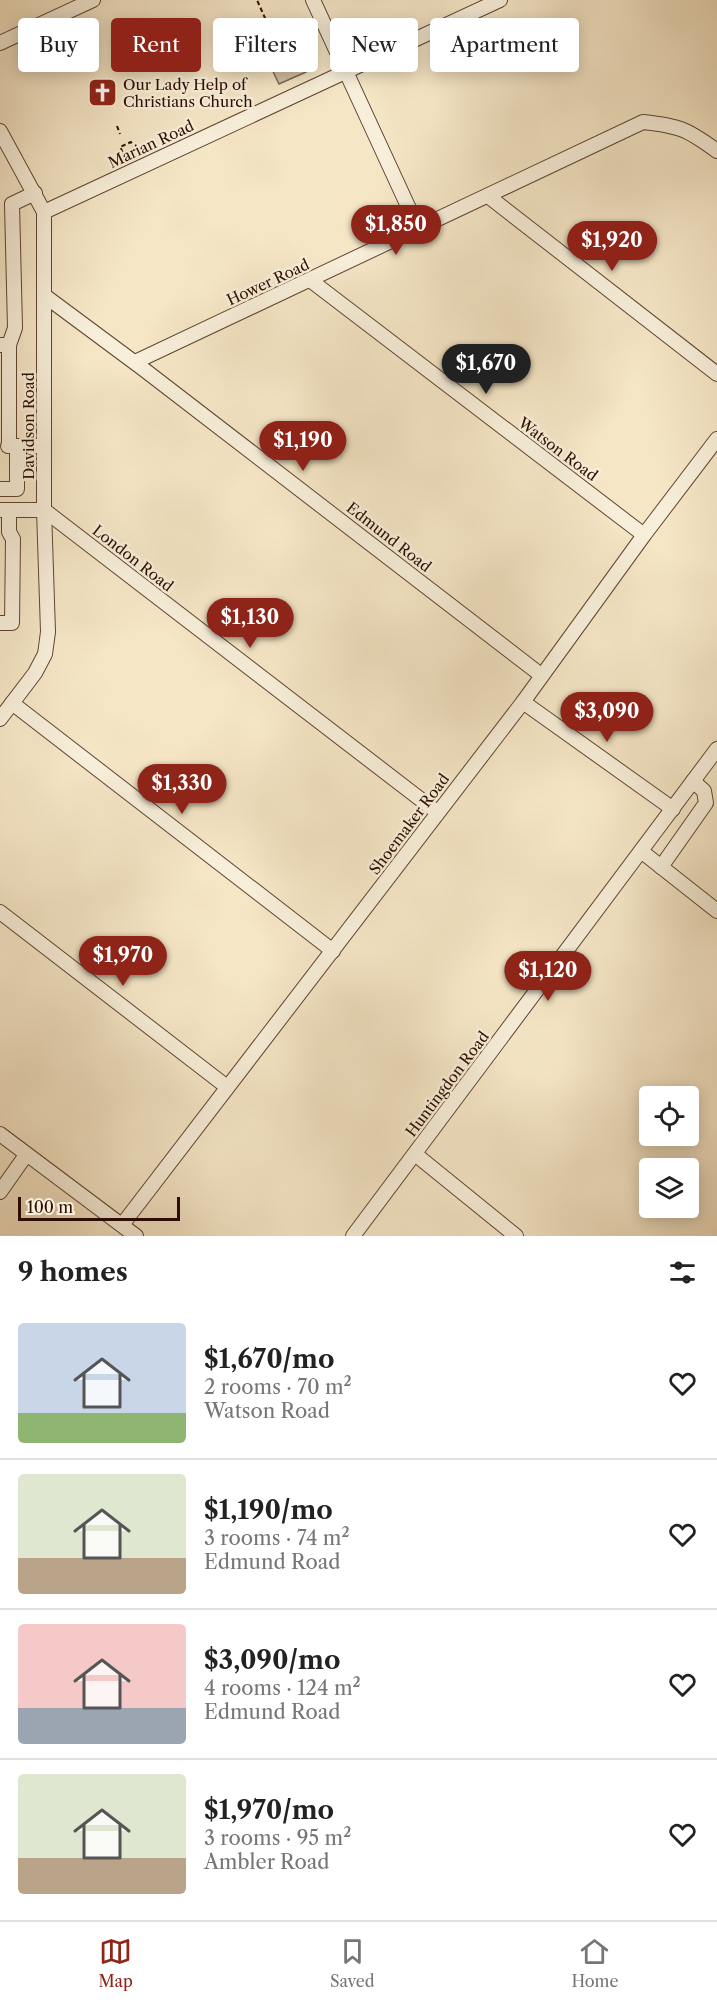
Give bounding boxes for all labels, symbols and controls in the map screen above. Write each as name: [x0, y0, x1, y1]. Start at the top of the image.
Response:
chip: Buy: [18, 18, 99, 72]
chip: Rent: [111, 18, 201, 72]
chip: Filters: [213, 18, 318, 72]
chip: New: [330, 18, 418, 72]
chip: Apartment: [430, 18, 579, 72]
place label: Our Lady Help of Christians Church: [123, 75, 253, 111]
church icon: Our Lady Help of Christians Church: [86, 77, 118, 109]
street label: Marian Road: [105, 116, 197, 172]
pin: $1,850: [347, 205, 445, 256]
text: $1,850: [365, 212, 427, 236]
pin: $1,920: [563, 221, 661, 272]
text: $1,920: [581, 228, 643, 252]
street label: Hower Road: [224, 255, 312, 309]
pin: $1,670: [437, 344, 535, 395]
text: $1,670: [456, 351, 516, 375]
street label: Davidson Road: [19, 372, 38, 480]
street label: Watson Road: [514, 412, 601, 485]
pin: $1,190: [254, 421, 352, 472]
text: $1,190: [273, 428, 333, 452]
street label: Edmund Road: [343, 498, 435, 576]
street label: London Road: [89, 521, 177, 595]
pin: $1,130: [201, 598, 299, 649]
text: $1,130: [221, 605, 279, 629]
pin: $3,090: [558, 692, 656, 743]
text: $3,090: [574, 699, 640, 723]
pin: $1,330: [133, 764, 231, 815]
street label: Shoemaker Road: [365, 770, 453, 878]
text: $1,330: [151, 771, 213, 795]
pin: $1,970: [74, 936, 172, 987]
text: $1,970: [93, 943, 153, 967]
pin: $1,120: [499, 951, 597, 1002]
text: $1,120: [518, 958, 578, 982]
street label: Huntingdon Road: [401, 1028, 493, 1140]
map controls: [639, 1086, 699, 1218]
button: locate: [639, 1086, 699, 1146]
button: layers: [639, 1158, 699, 1218]
scale bar: [18, 1194, 180, 1222]
text: 100 m: [27, 1197, 73, 1217]
text: 9 homes: [18, 1256, 128, 1288]
icon: filters: [666, 1256, 699, 1289]
text: $1,670/mo: [204, 1343, 334, 1375]
icon: home: [66, 1347, 138, 1419]
icon: heart: [666, 1367, 699, 1400]
text: 2 rooms · 70 m²: [204, 1375, 352, 1399]
text: Watson Road: [204, 1399, 330, 1423]
text: $1,190/mo: [204, 1494, 333, 1526]
icon: home: [66, 1498, 138, 1570]
icon: heart: [666, 1518, 699, 1551]
text: 3 rooms · 74 m²: [204, 1526, 350, 1550]
text: Edmund Road: [204, 1550, 340, 1574]
text: $3,090/mo: [204, 1644, 340, 1676]
icon: home: [66, 1648, 138, 1720]
icon: heart: [666, 1668, 699, 1701]
text: 4 rooms · 124 m²: [204, 1676, 361, 1700]
text: Edmund Road: [204, 1700, 340, 1724]
text: $1,970/mo: [204, 1794, 334, 1826]
icon: home: [66, 1798, 138, 1870]
icon: heart: [666, 1818, 699, 1851]
text: 3 rooms · 95 m²: [204, 1826, 351, 1850]
text: Ambler Road: [204, 1850, 329, 1874]
tab: Map: [99, 1935, 133, 1991]
tab: Saved: [330, 1935, 374, 1991]
tab: Home: [571, 1935, 618, 1991]

